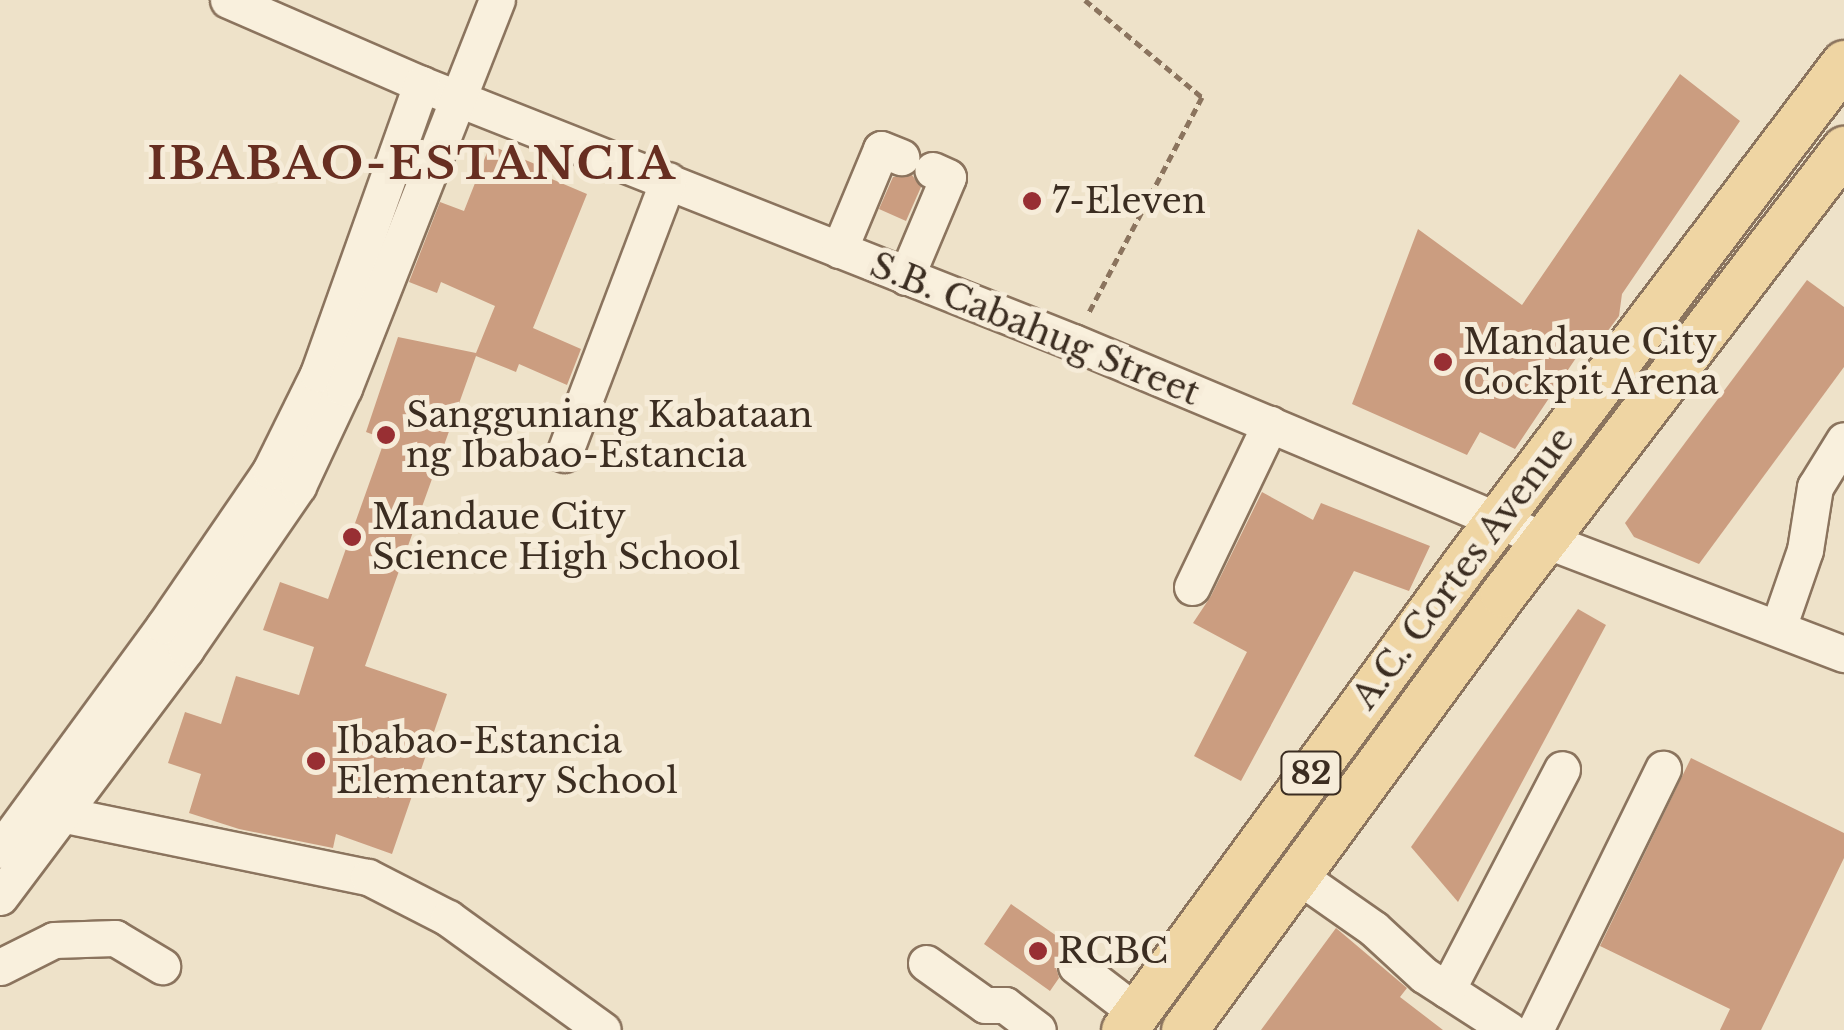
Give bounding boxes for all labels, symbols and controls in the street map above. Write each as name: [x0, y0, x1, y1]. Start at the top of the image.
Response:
district label: IBABAO-ESTANCIA: [147, 137, 677, 191]
place label: 7-Eleven: [1052, 180, 1206, 222]
marker: 7-Eleven: [1021, 190, 1043, 212]
street label: S.B. Cabahug Street: [864, 244, 1206, 414]
place label: Mandaue City Cockpit Arena: [1463, 321, 1720, 403]
marker: Mandaue City Cockpit Arena: [1432, 351, 1454, 373]
place label: Sangguniang Kabataan ng Ibabao-Estancia: [406, 394, 813, 476]
street label: A.C. Cortes Avenue: [1343, 418, 1583, 718]
marker: Sangguniang Kabataan ng Ibabao-Estancia: [375, 424, 397, 446]
place label: Mandaue City Science High School: [372, 496, 740, 578]
marker: Mandaue City Science High School: [341, 526, 363, 548]
place label: Ibabao-Estancia Elementary School: [336, 720, 679, 802]
road number: 82: [1278, 746, 1344, 800]
marker: Ibabao-Estancia Elementary School: [305, 750, 327, 772]
place label: RCBC: [1058, 930, 1168, 972]
marker: RCBC: [1027, 940, 1049, 962]

